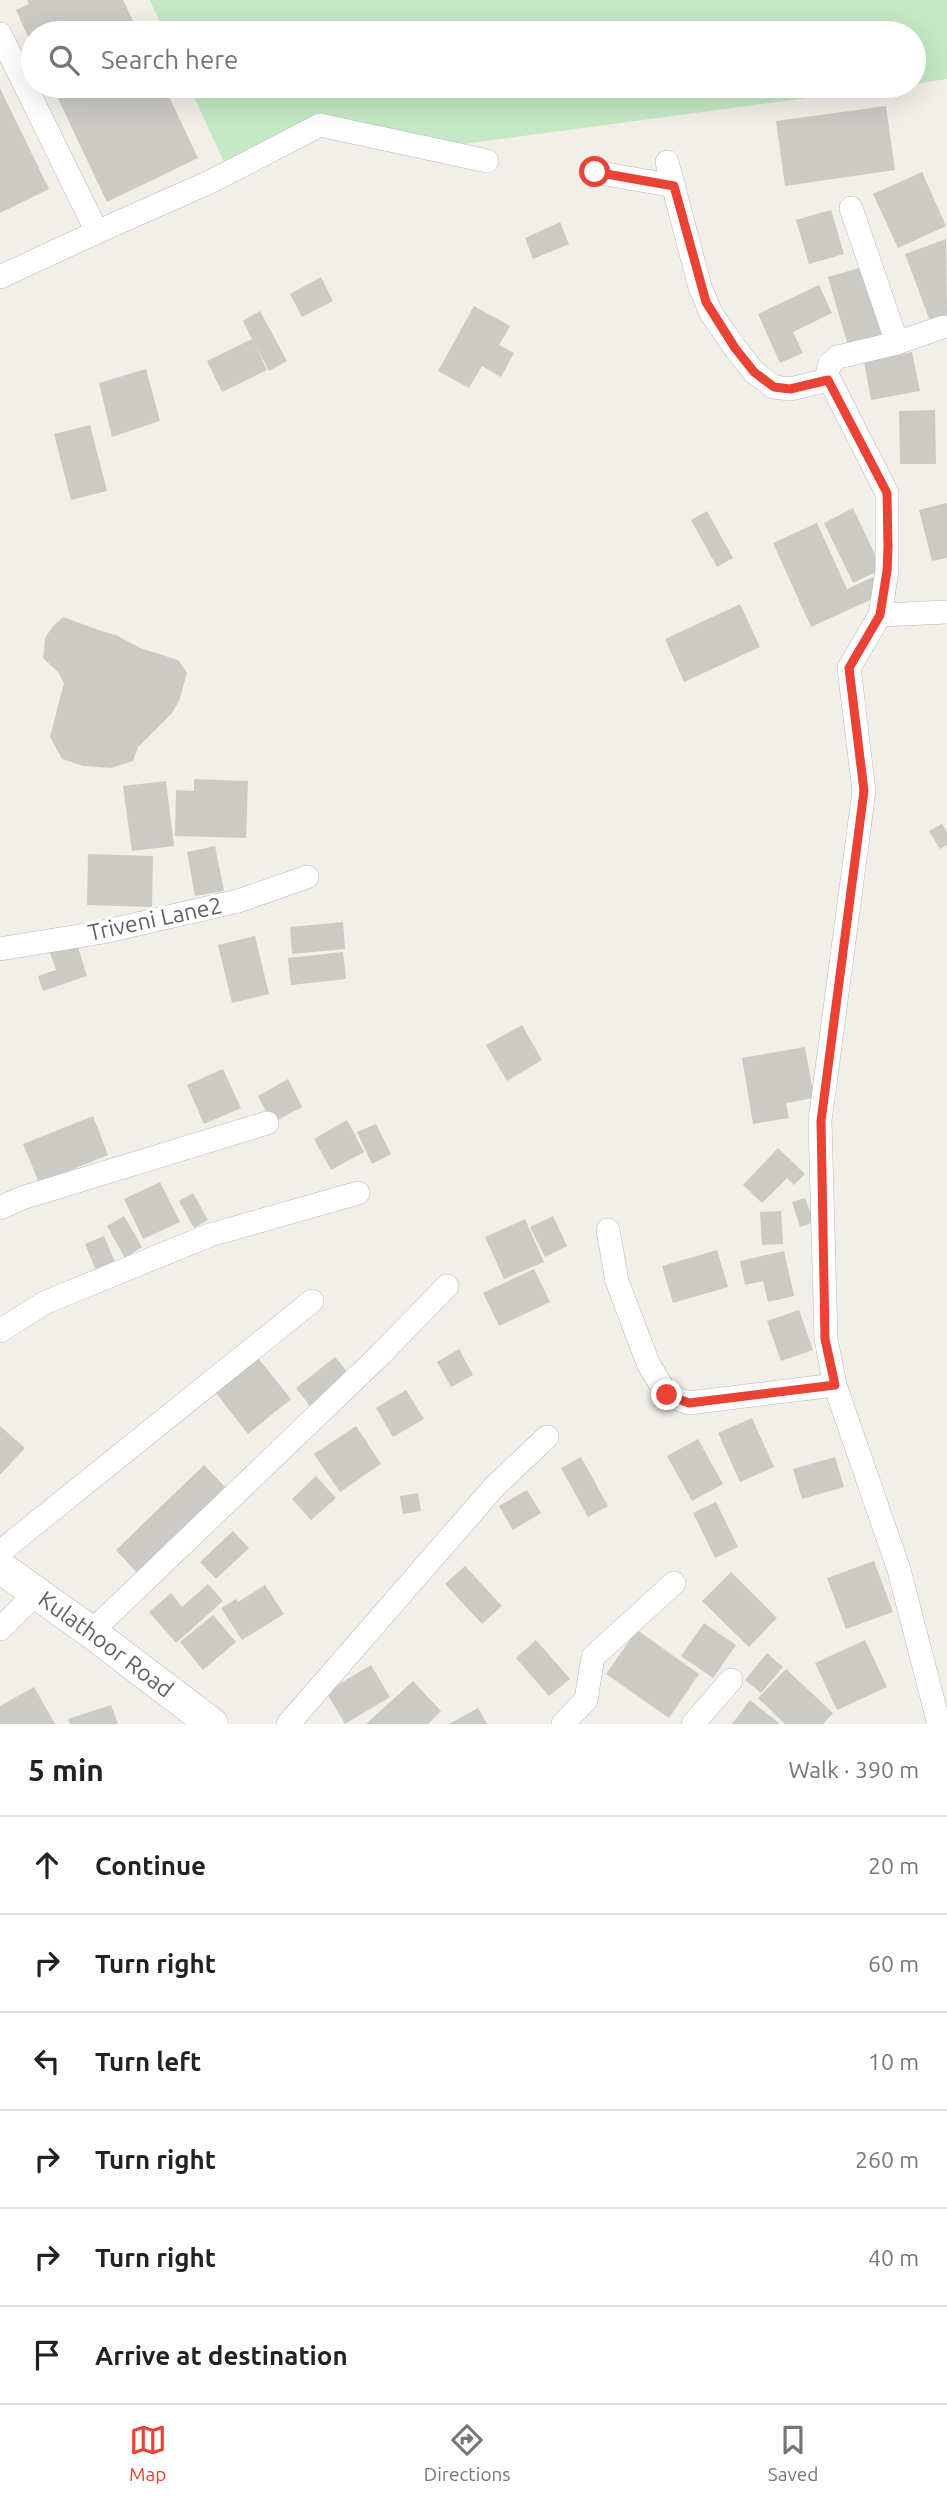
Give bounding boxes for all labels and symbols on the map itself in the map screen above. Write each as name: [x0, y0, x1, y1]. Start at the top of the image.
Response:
route start: [579, 156, 610, 187]
street label: Triveni Lane2: [86, 892, 224, 945]
route end: [651, 1379, 682, 1410]
street label: Kulathoor Road: [34, 1586, 178, 1702]

